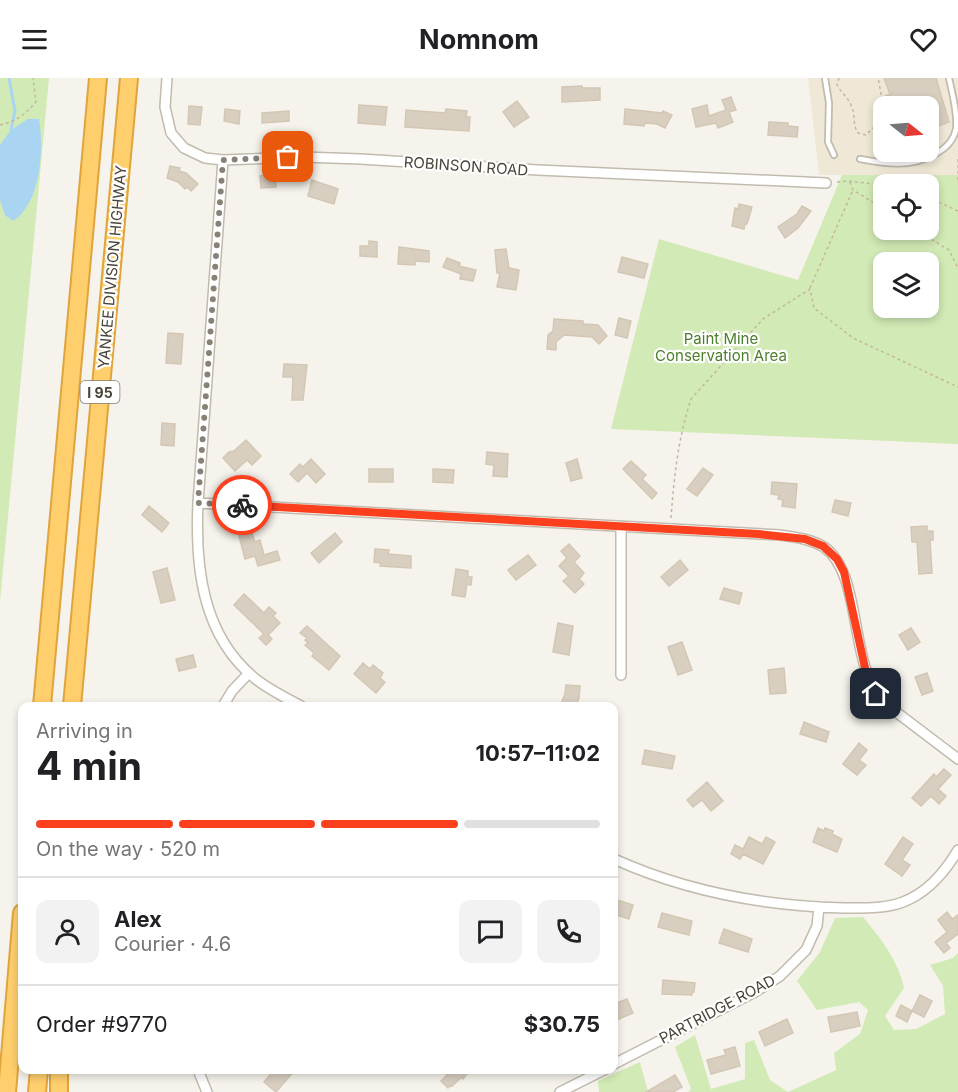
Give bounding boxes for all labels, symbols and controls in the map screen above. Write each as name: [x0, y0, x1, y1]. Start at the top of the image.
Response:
icon: menu: [18, 23, 51, 56]
text: Nomnom: [419, 23, 539, 56]
icon: heart: [907, 23, 940, 56]
north arrow: [873, 96, 939, 162]
map controls: [873, 96, 939, 318]
pin: [262, 131, 313, 182]
icon: bag: [271, 140, 304, 173]
street label: ROBINSON ROAD: [403, 152, 529, 180]
street label: YANKEE DIVISION HIGHWAY: [94, 165, 130, 369]
button: locate: [873, 174, 939, 240]
button: layers: [873, 252, 939, 318]
park label: Paint Mine Conservation Area: [655, 329, 787, 365]
road number: I 95: [80, 381, 120, 403]
courier: [212, 475, 272, 535]
icon: bike: [226, 489, 259, 522]
pin: [850, 668, 901, 719]
icon: home: [859, 677, 892, 710]
text: Arriving in: [36, 719, 133, 743]
text: 10:57–11:02: [475, 740, 600, 766]
text: 4 min: [36, 742, 142, 789]
text: On the way · 520 m: [36, 837, 220, 861]
button: person: [36, 900, 99, 963]
button: chat: [459, 900, 522, 963]
button: phone: [537, 900, 600, 963]
text: Alex: [114, 906, 162, 932]
text: Courier · 4.6: [114, 932, 231, 956]
street label: PARTRIDGE ROAD: [656, 970, 778, 1048]
text: Order #9770: [36, 1011, 168, 1037]
text: $30.75: [524, 1011, 600, 1037]

